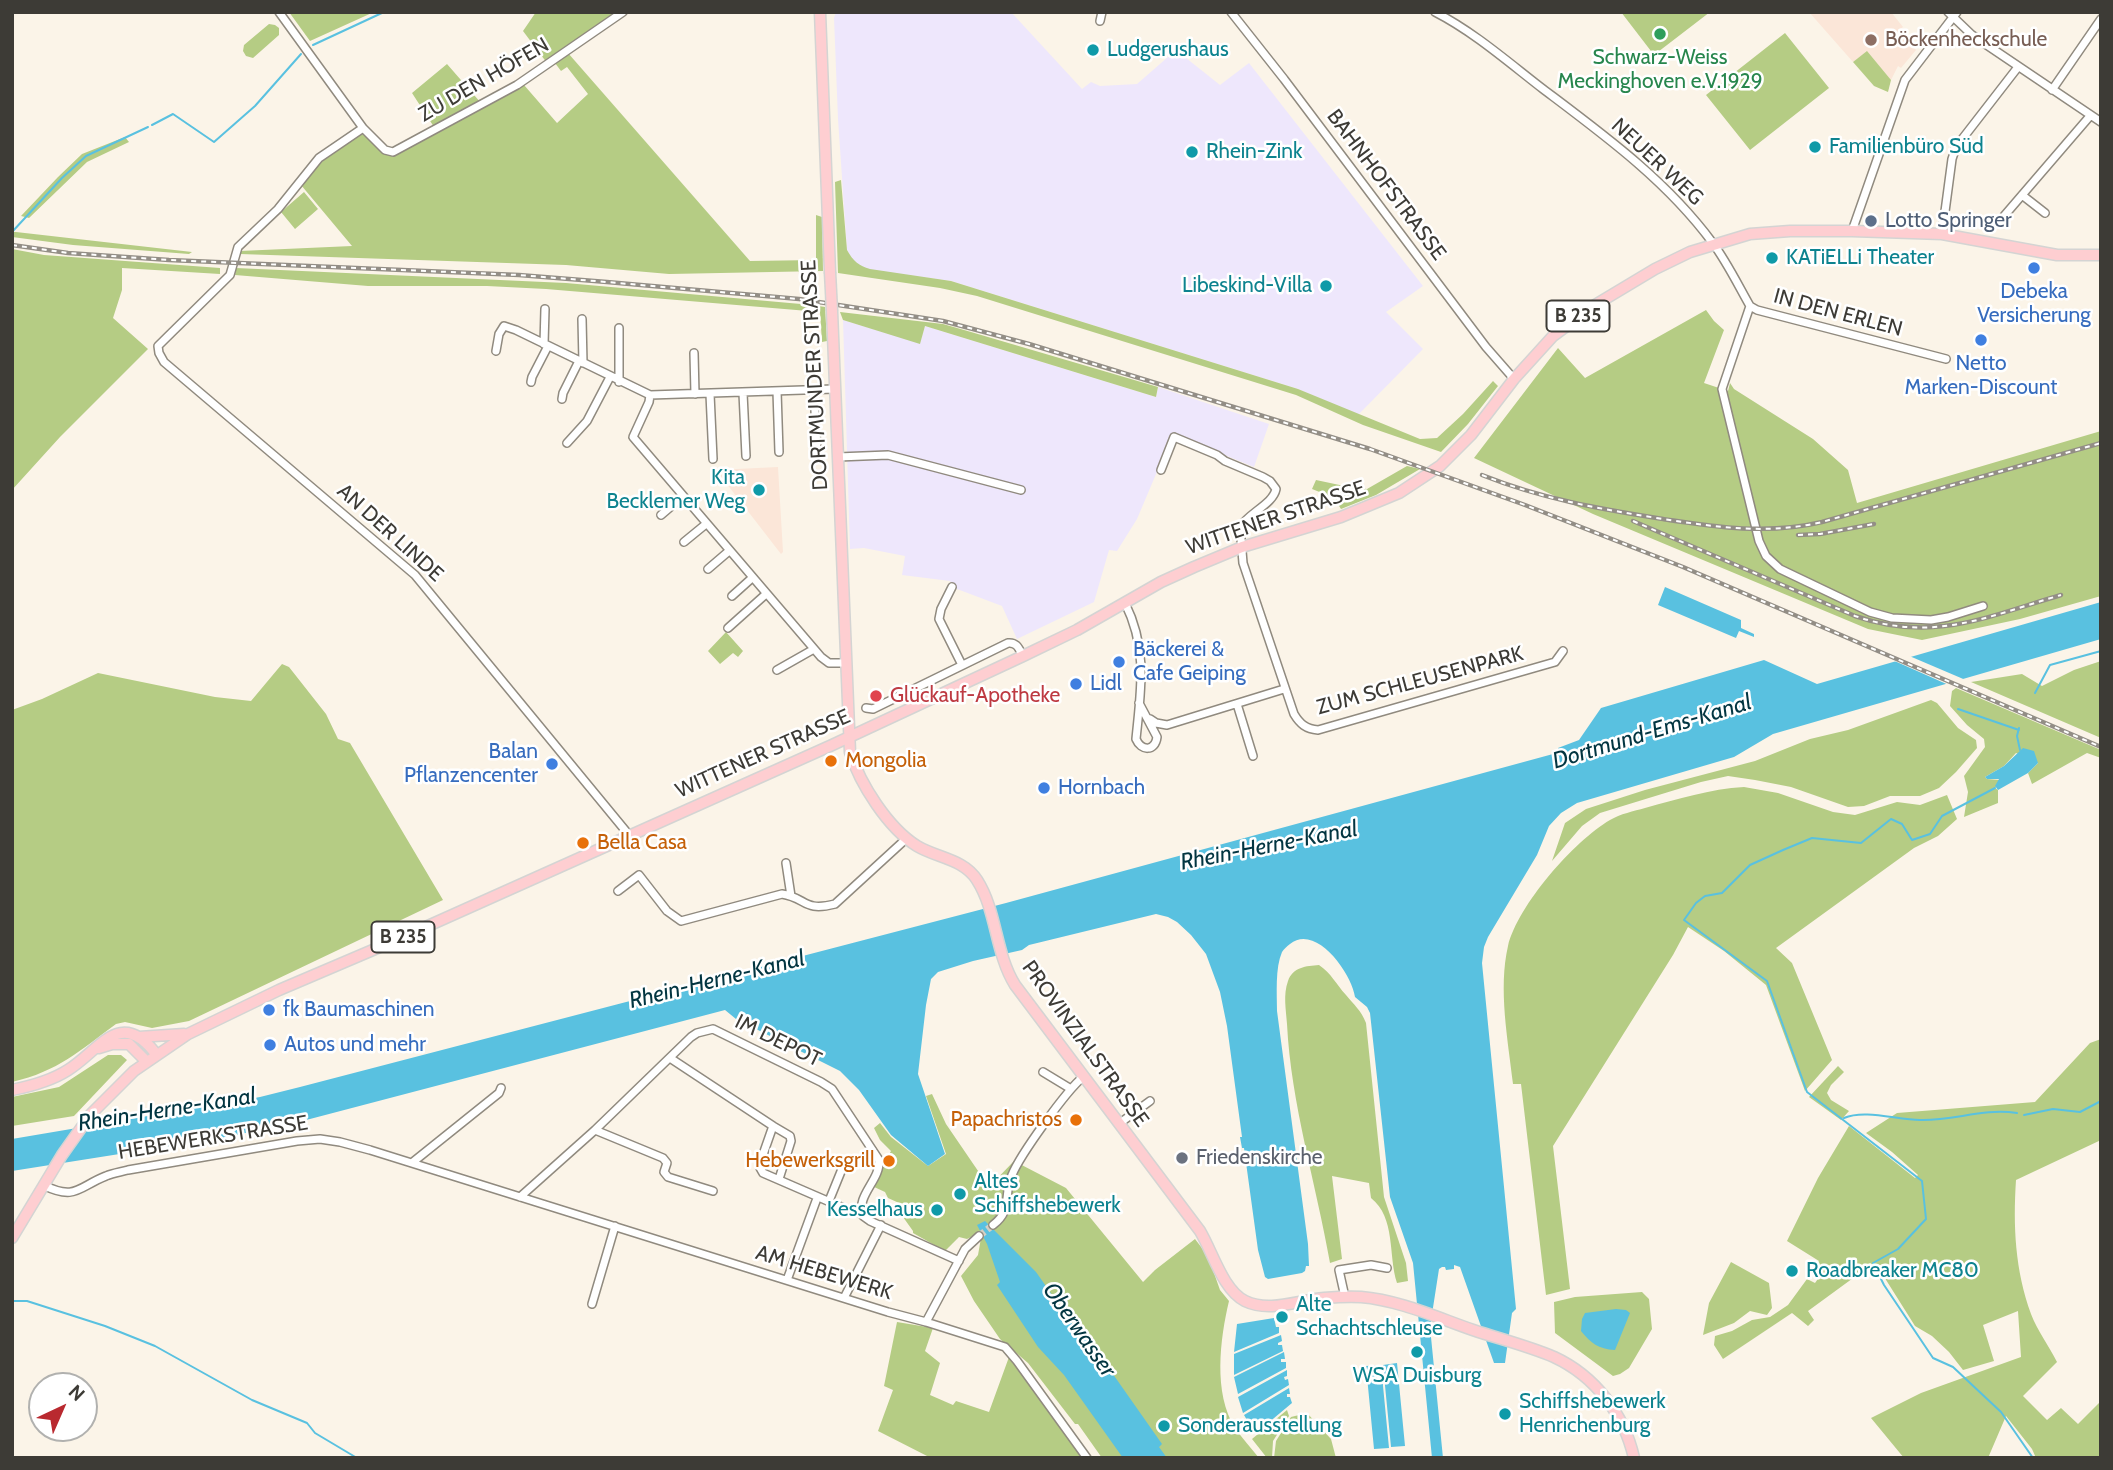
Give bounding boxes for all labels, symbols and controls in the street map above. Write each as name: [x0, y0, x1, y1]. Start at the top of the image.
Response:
marker: Schwarz-Weiss Meckinghoven e.V.1929: [1652, 26, 1668, 42]
place label: Böckenheckschule: [1885, 27, 2047, 53]
marker: Böckenheckschule: [1863, 32, 1879, 48]
street label: ZU DEN HÖFEN: [414, 33, 554, 127]
place label: Ludgerushaus: [1107, 37, 1229, 63]
marker: Ludgerushaus: [1085, 42, 1101, 58]
place label: Schwarz-Weiss Meckinghoven e.V.1929: [1557, 45, 1763, 95]
street label: BAHNHOFSTRASSE: [1321, 105, 1451, 265]
street label: NEUER WEG: [1606, 113, 1708, 211]
place label: Familienbüro Süd: [1829, 134, 1984, 160]
place label: Rhein-Zink: [1206, 139, 1302, 165]
marker: Familienbüro Süd: [1807, 139, 1823, 155]
marker: Rhein-Zink: [1184, 144, 1200, 160]
place label: Lotto Springer: [1885, 208, 2012, 234]
marker: Lotto Springer: [1863, 213, 1879, 229]
place label: KATiELLi Theater: [1786, 245, 1934, 271]
marker: KATiELLi Theater: [1764, 250, 1780, 266]
street label: DORTMUNDER STRASSE: [796, 259, 834, 491]
marker: Debeka Versicherung: [2026, 260, 2042, 276]
place label: Libeskind-Villa: [1182, 273, 1312, 299]
marker: Libeskind-Villa: [1318, 278, 1334, 294]
place label: Debeka Versicherung: [1977, 279, 2091, 329]
street label: IN DEN ERLEN: [1771, 284, 1905, 342]
road number: B 235: [1546, 300, 1610, 332]
marker: Netto Marken-Discount: [1973, 332, 1989, 348]
place label: Netto Marken-Discount: [1905, 351, 2057, 401]
place label: Kita Becklemer Weg: [606, 465, 745, 515]
street label: WITTENER STRASSE: [1183, 475, 1369, 561]
street label: AN DER LINDE: [332, 479, 448, 587]
marker: Kita Becklemer Weg: [751, 482, 767, 498]
place label: Bäckerei & Cafe Geiping: [1133, 637, 1246, 687]
street label: ZUM SCHLEUSENPARK: [1314, 641, 1526, 721]
marker: Bäckerei & Cafe Geiping: [1111, 654, 1127, 670]
place label: Lidl: [1090, 671, 1122, 697]
marker: Lidl: [1068, 676, 1084, 692]
place label: Glückauf-Apotheke: [890, 683, 1060, 709]
marker: Glückauf-Apotheke: [868, 688, 884, 704]
water label: Dortmund-Ems-Kanal: [1549, 689, 1755, 775]
street label: WITTENER STRASSE: [672, 704, 854, 804]
place label: Balan Pflanzencenter: [404, 739, 538, 789]
place label: Mongolia: [845, 748, 927, 774]
marker: Mongolia: [823, 753, 839, 769]
marker: Balan Pflanzencenter: [544, 756, 560, 772]
place label: Hornbach: [1058, 775, 1145, 801]
marker: Hornbach: [1036, 780, 1052, 796]
water label: Rhein-Herne-Kanal: [1178, 815, 1360, 877]
place label: Bella Casa: [597, 830, 687, 856]
marker: Bella Casa: [575, 835, 591, 851]
road number: B 235: [372, 922, 434, 953]
water label: Rhein-Herne-Kanal: [626, 945, 808, 1015]
street label: PROVINZIALSTRASSE: [1016, 956, 1154, 1132]
place label: fk Baumaschinen: [283, 997, 434, 1023]
marker: fk Baumaschinen: [261, 1002, 277, 1018]
street label: IM DEPOT: [731, 1009, 825, 1073]
place label: Autos und mehr: [284, 1032, 426, 1058]
marker: Autos und mehr: [262, 1037, 278, 1053]
water label: Rhein-Herne-Kanal: [76, 1082, 258, 1138]
place label: Papachristos: [950, 1107, 1062, 1133]
street label: HEBEWERKSTRASSE: [116, 1111, 310, 1165]
marker: Papachristos: [1068, 1112, 1084, 1128]
place label: Friedenskirche: [1196, 1145, 1323, 1171]
place label: Hebewerksgrill: [745, 1148, 875, 1174]
marker: Friedenskirche: [1174, 1150, 1190, 1166]
marker: Hebewerksgrill: [881, 1153, 897, 1169]
place label: Altes Schiffshebewerk: [974, 1169, 1121, 1219]
marker: Altes Schiffshebewerk: [952, 1186, 968, 1202]
place label: Kesselhaus: [827, 1197, 923, 1223]
marker: Kesselhaus: [929, 1202, 945, 1218]
street label: AM HEBEWERK: [753, 1240, 895, 1306]
place label: Roadbreaker MC80: [1806, 1258, 1979, 1284]
marker: Roadbreaker MC80: [1784, 1263, 1800, 1279]
water label: Oberwasser: [1036, 1278, 1122, 1382]
place label: Alte Schachtschleuse: [1296, 1292, 1443, 1342]
marker: Alte Schachtschleuse: [1274, 1309, 1290, 1325]
marker: WSA Duisburg: [1409, 1344, 1425, 1360]
place label: WSA Duisburg: [1353, 1363, 1481, 1389]
north arrow: [28, 1372, 98, 1442]
text: N: [64, 1380, 89, 1406]
place label: Schiffshebewerk Henrichenburg: [1519, 1389, 1666, 1439]
marker: Schiffshebewerk Henrichenburg: [1497, 1406, 1513, 1422]
place label: Sonderausstellung: [1178, 1413, 1342, 1439]
marker: Sonderausstellung: [1156, 1418, 1172, 1434]

